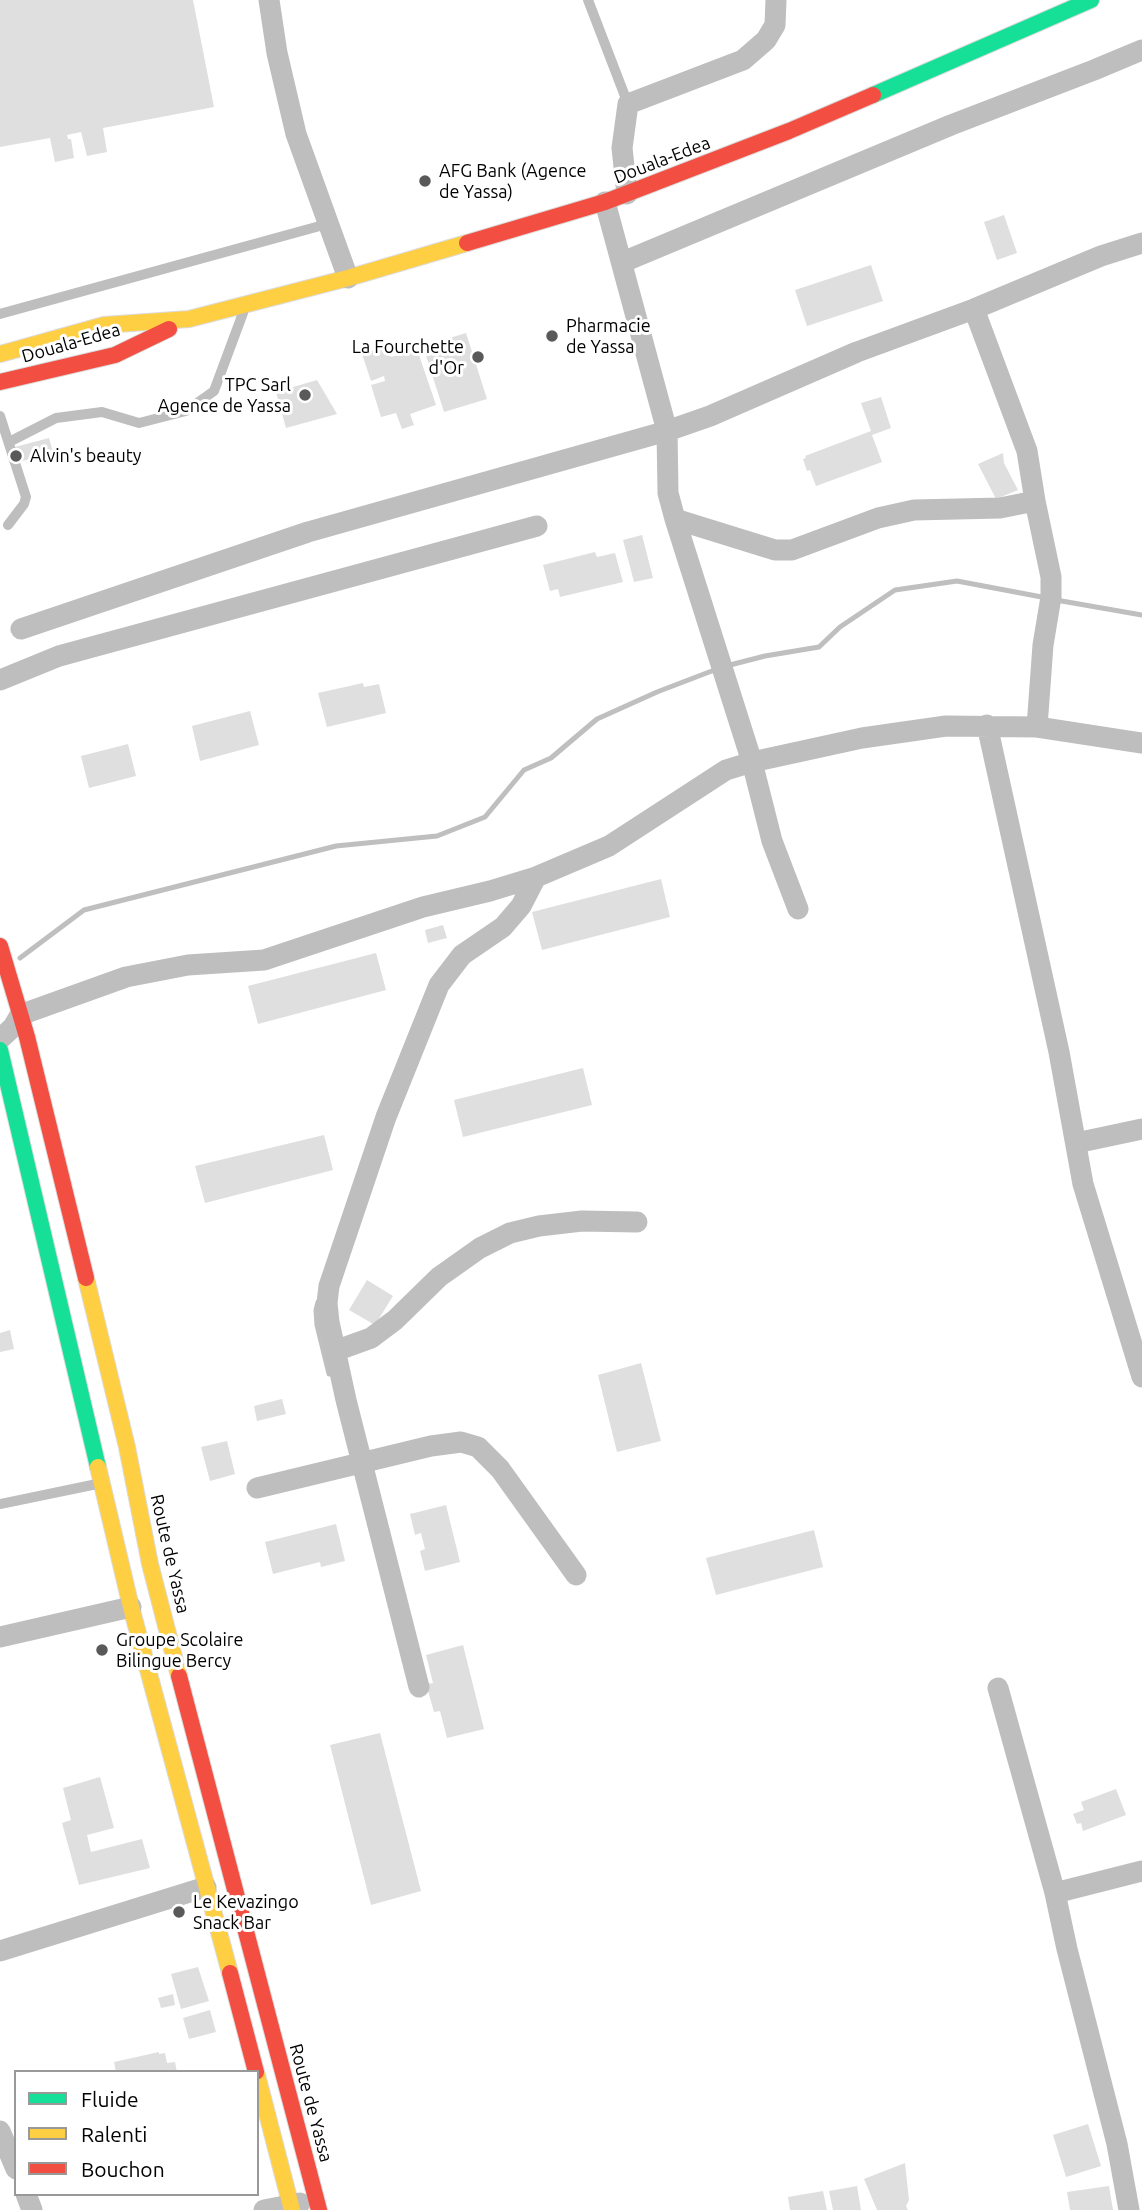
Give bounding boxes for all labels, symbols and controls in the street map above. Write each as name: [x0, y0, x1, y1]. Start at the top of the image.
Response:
street label: Douala-Edea: [611, 132, 713, 188]
place label: AFG Bank (Agence de Yassa): [439, 160, 587, 202]
marker: AFG Bank (Agence de Yassa): [417, 173, 433, 189]
place label: Pharmacie de Yassa: [566, 315, 651, 358]
street label: Douala-Edea: [19, 319, 123, 367]
marker: Pharmacie de Yassa: [544, 328, 560, 344]
place label: La Fourchette d'Or: [352, 336, 464, 378]
marker: La Fourchette d'Or: [470, 349, 486, 365]
place label: TPC Sarl Agence de Yassa: [158, 374, 291, 416]
marker: TPC Sarl Agence de Yassa: [297, 387, 313, 403]
place label: Alvin's beauty: [30, 445, 142, 467]
marker: Alvin's beauty: [8, 448, 24, 464]
street label: Route de Yassa: [146, 1492, 194, 1616]
place label: Groupe Scolaire Bilingue Bercy: [116, 1629, 244, 1672]
marker: Groupe Scolaire Bilingue Bercy: [94, 1642, 110, 1658]
place label: Le Kevazingo Snack Bar: [193, 1891, 299, 1934]
marker: Le Kevazingo Snack Bar: [171, 1904, 187, 1920]
street label: Route de Yassa: [285, 2041, 337, 2165]
legend: [14, 2070, 259, 2196]
text: Fluide: [81, 2087, 139, 2111]
text: Ralenti: [81, 2122, 147, 2146]
text: Bouchon: [81, 2157, 165, 2181]

